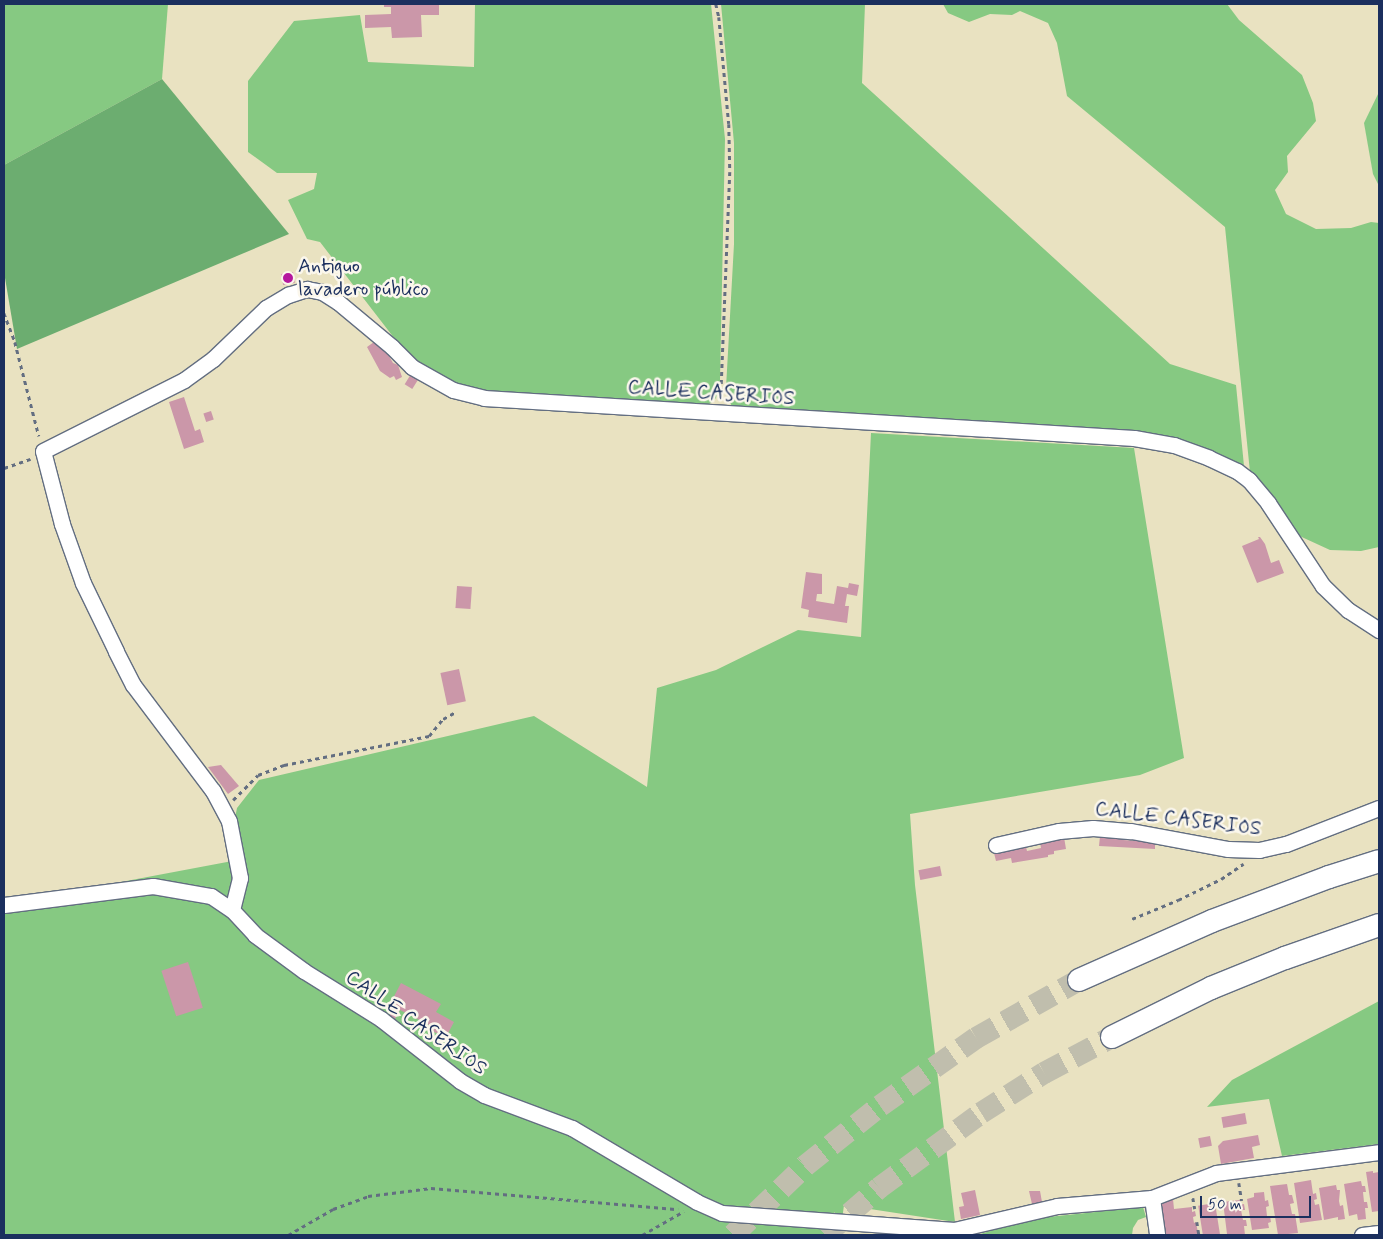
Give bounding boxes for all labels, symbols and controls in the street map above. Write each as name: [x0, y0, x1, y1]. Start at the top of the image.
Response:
place label: Antiguo lavadero público: [298, 254, 429, 301]
marker: Antiguo lavadero público: [282, 272, 294, 284]
street label: CALLE CASERIOS: [628, 375, 794, 411]
street label: CALLE CASERIOS: [1095, 797, 1261, 841]
street label: CALLE CASERIOS: [341, 966, 491, 1080]
scale bar: [1203, 1186, 1314, 1218]
text: 50 m: [1208, 1195, 1242, 1215]

